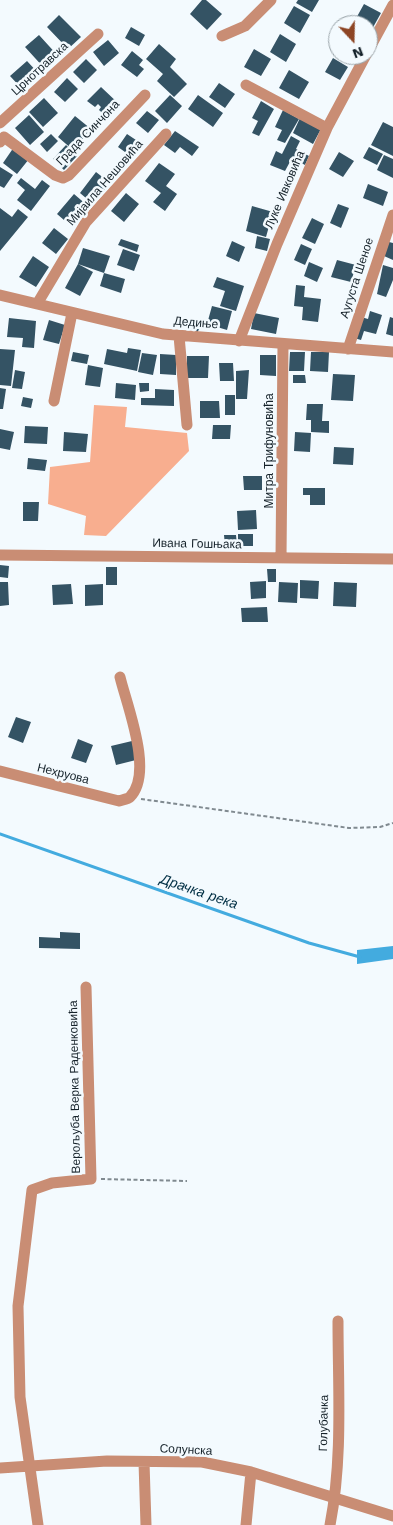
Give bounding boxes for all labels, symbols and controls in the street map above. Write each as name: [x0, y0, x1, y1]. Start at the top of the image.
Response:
north arrow: [328, 15, 378, 65]
street label: Црнотравска: [9, 39, 71, 99]
text: N: [350, 44, 366, 62]
street label: Града Синчона: [53, 97, 123, 169]
street label: Мијаила Нешовића: [64, 137, 146, 229]
street label: Луке Ивковића: [262, 149, 308, 231]
street label: Аугуста Шеное: [337, 236, 377, 320]
street label: Дедиње: [173, 314, 219, 332]
street label: Митра Трифуновића: [262, 393, 276, 509]
street label: Ивана Гошњака: [152, 536, 242, 552]
street label: Нехруова: [36, 761, 90, 787]
water label: Драчка река: [158, 871, 240, 913]
street label: Верољуба Верка Раденковића: [66, 1000, 84, 1174]
street label: Голубачка: [316, 1395, 332, 1451]
street label: Солунска: [159, 1441, 213, 1459]

